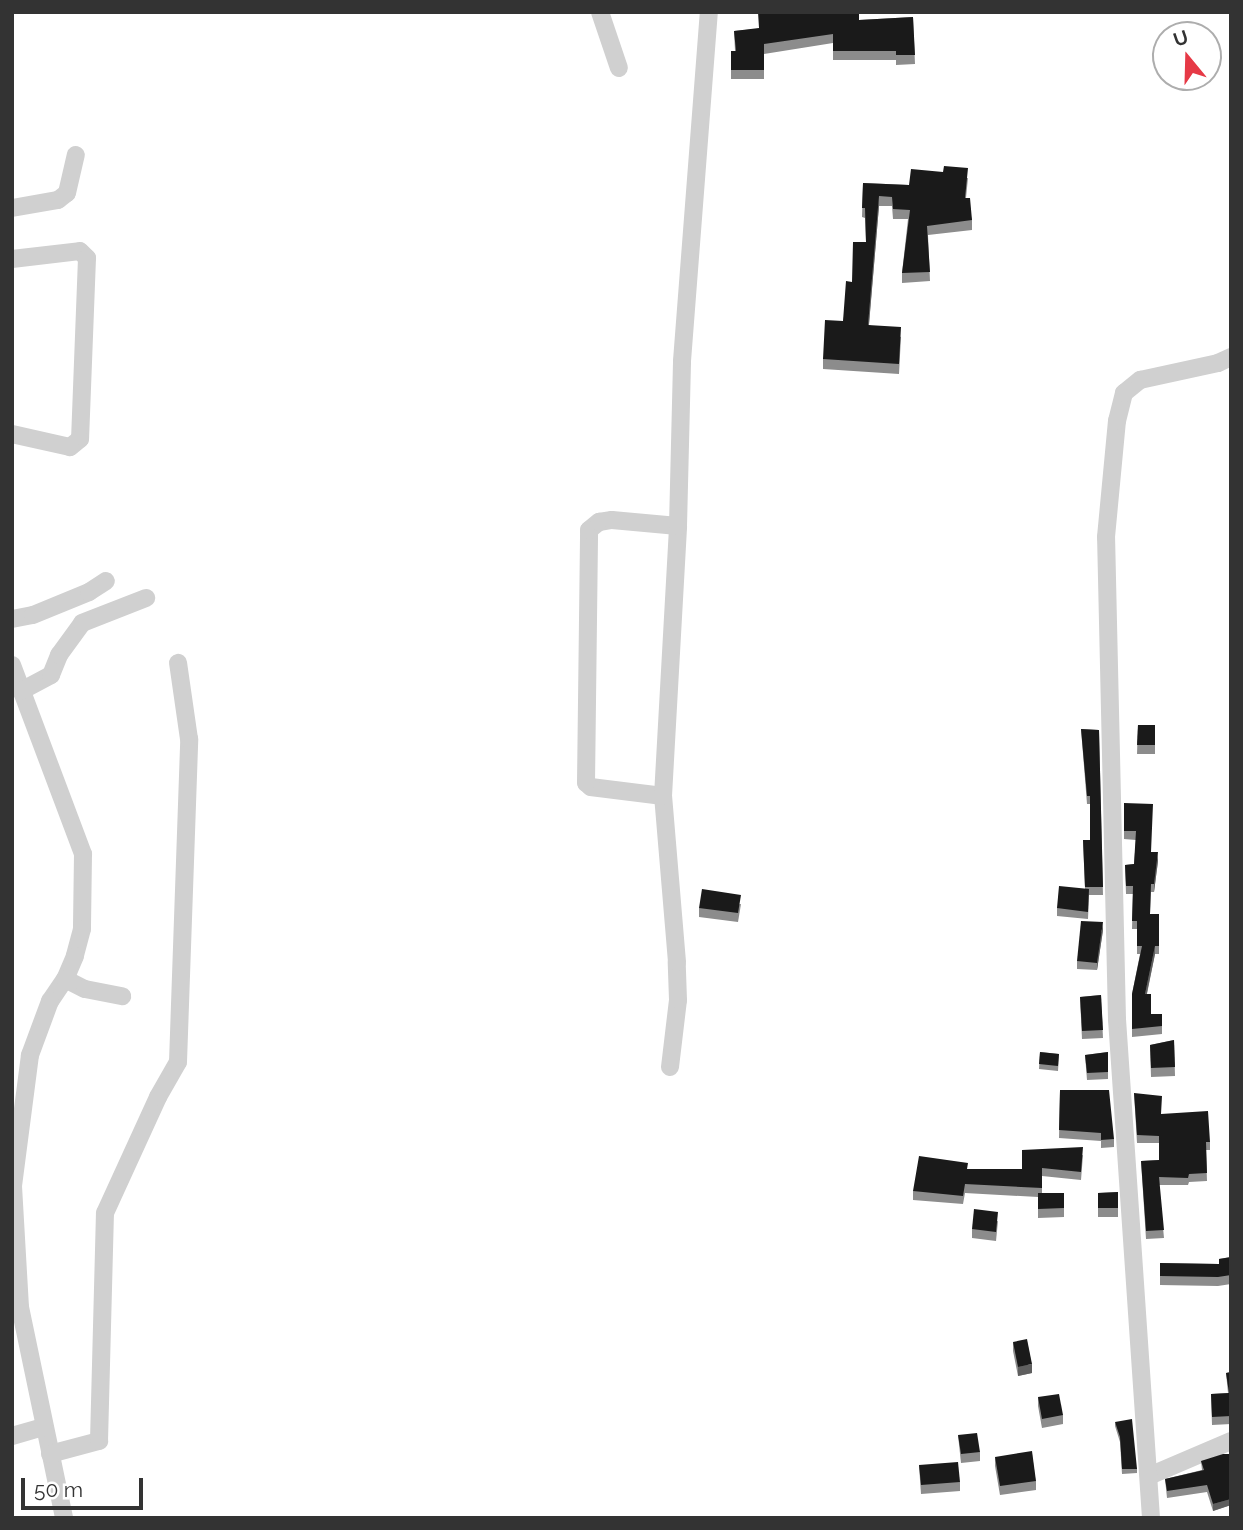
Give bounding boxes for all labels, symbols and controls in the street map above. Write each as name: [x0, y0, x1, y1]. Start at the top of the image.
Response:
north arrow: [1152, 21, 1222, 91]
text: U: [1170, 25, 1191, 51]
scale bar: [24, 1464, 147, 1508]
text: 50 m: [34, 1477, 83, 1502]

